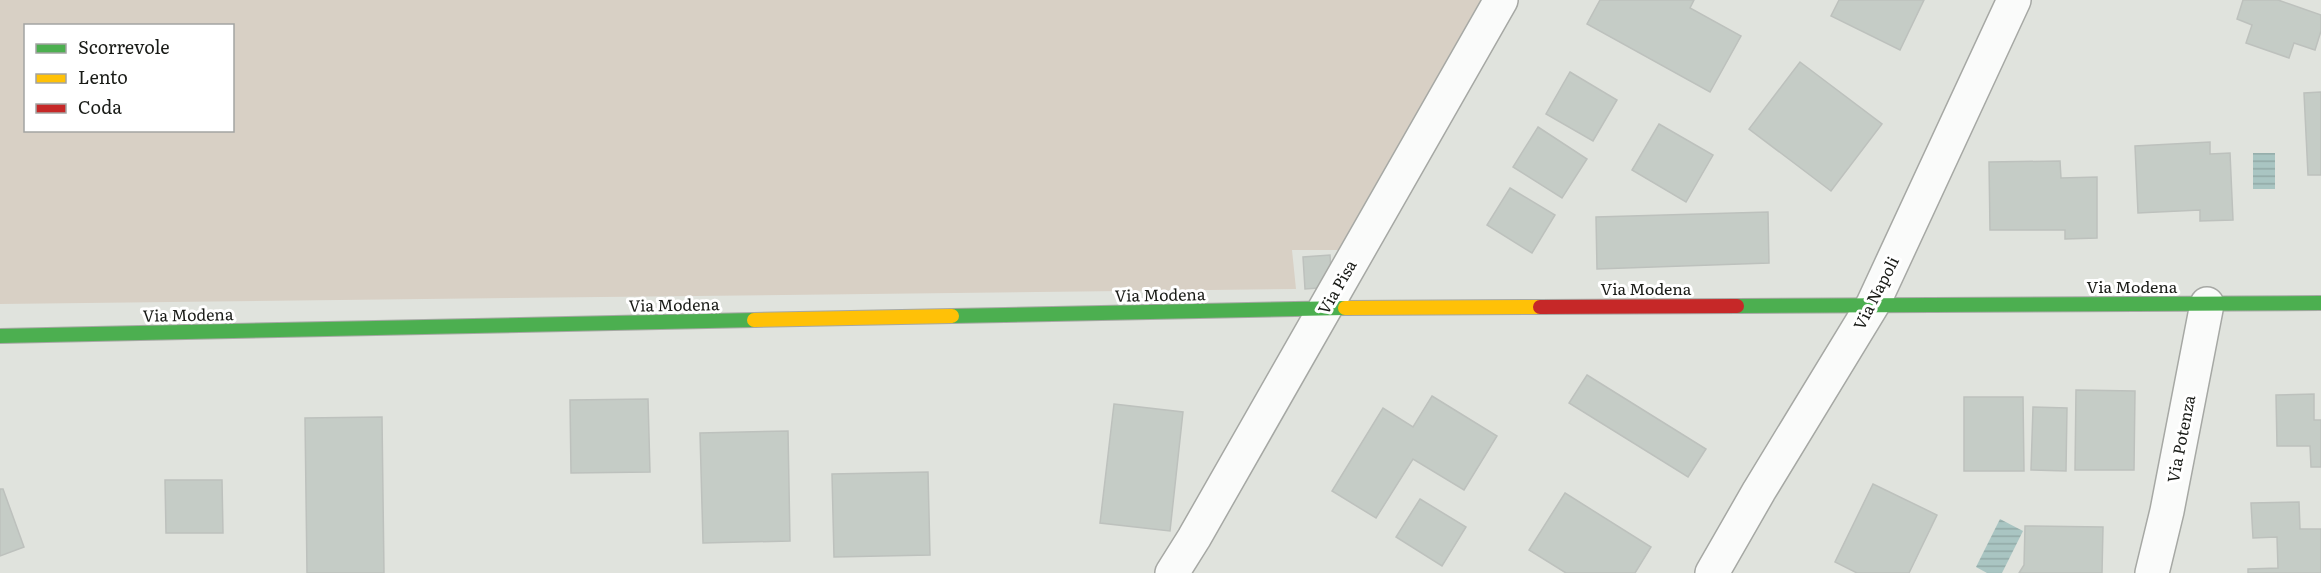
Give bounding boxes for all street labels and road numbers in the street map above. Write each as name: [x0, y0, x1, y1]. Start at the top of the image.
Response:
street label: Via Napoli: [1846, 252, 1904, 333]
street label: Via Pisa: [1311, 254, 1362, 318]
street label: Via Modena: [2087, 274, 2178, 298]
street label: Via Modena: [1601, 276, 1692, 300]
street label: Via Modena: [1114, 281, 1206, 307]
street label: Via Modena: [628, 291, 720, 317]
street label: Via Modena: [142, 301, 234, 327]
street label: Via Potenza: [2160, 392, 2200, 485]

